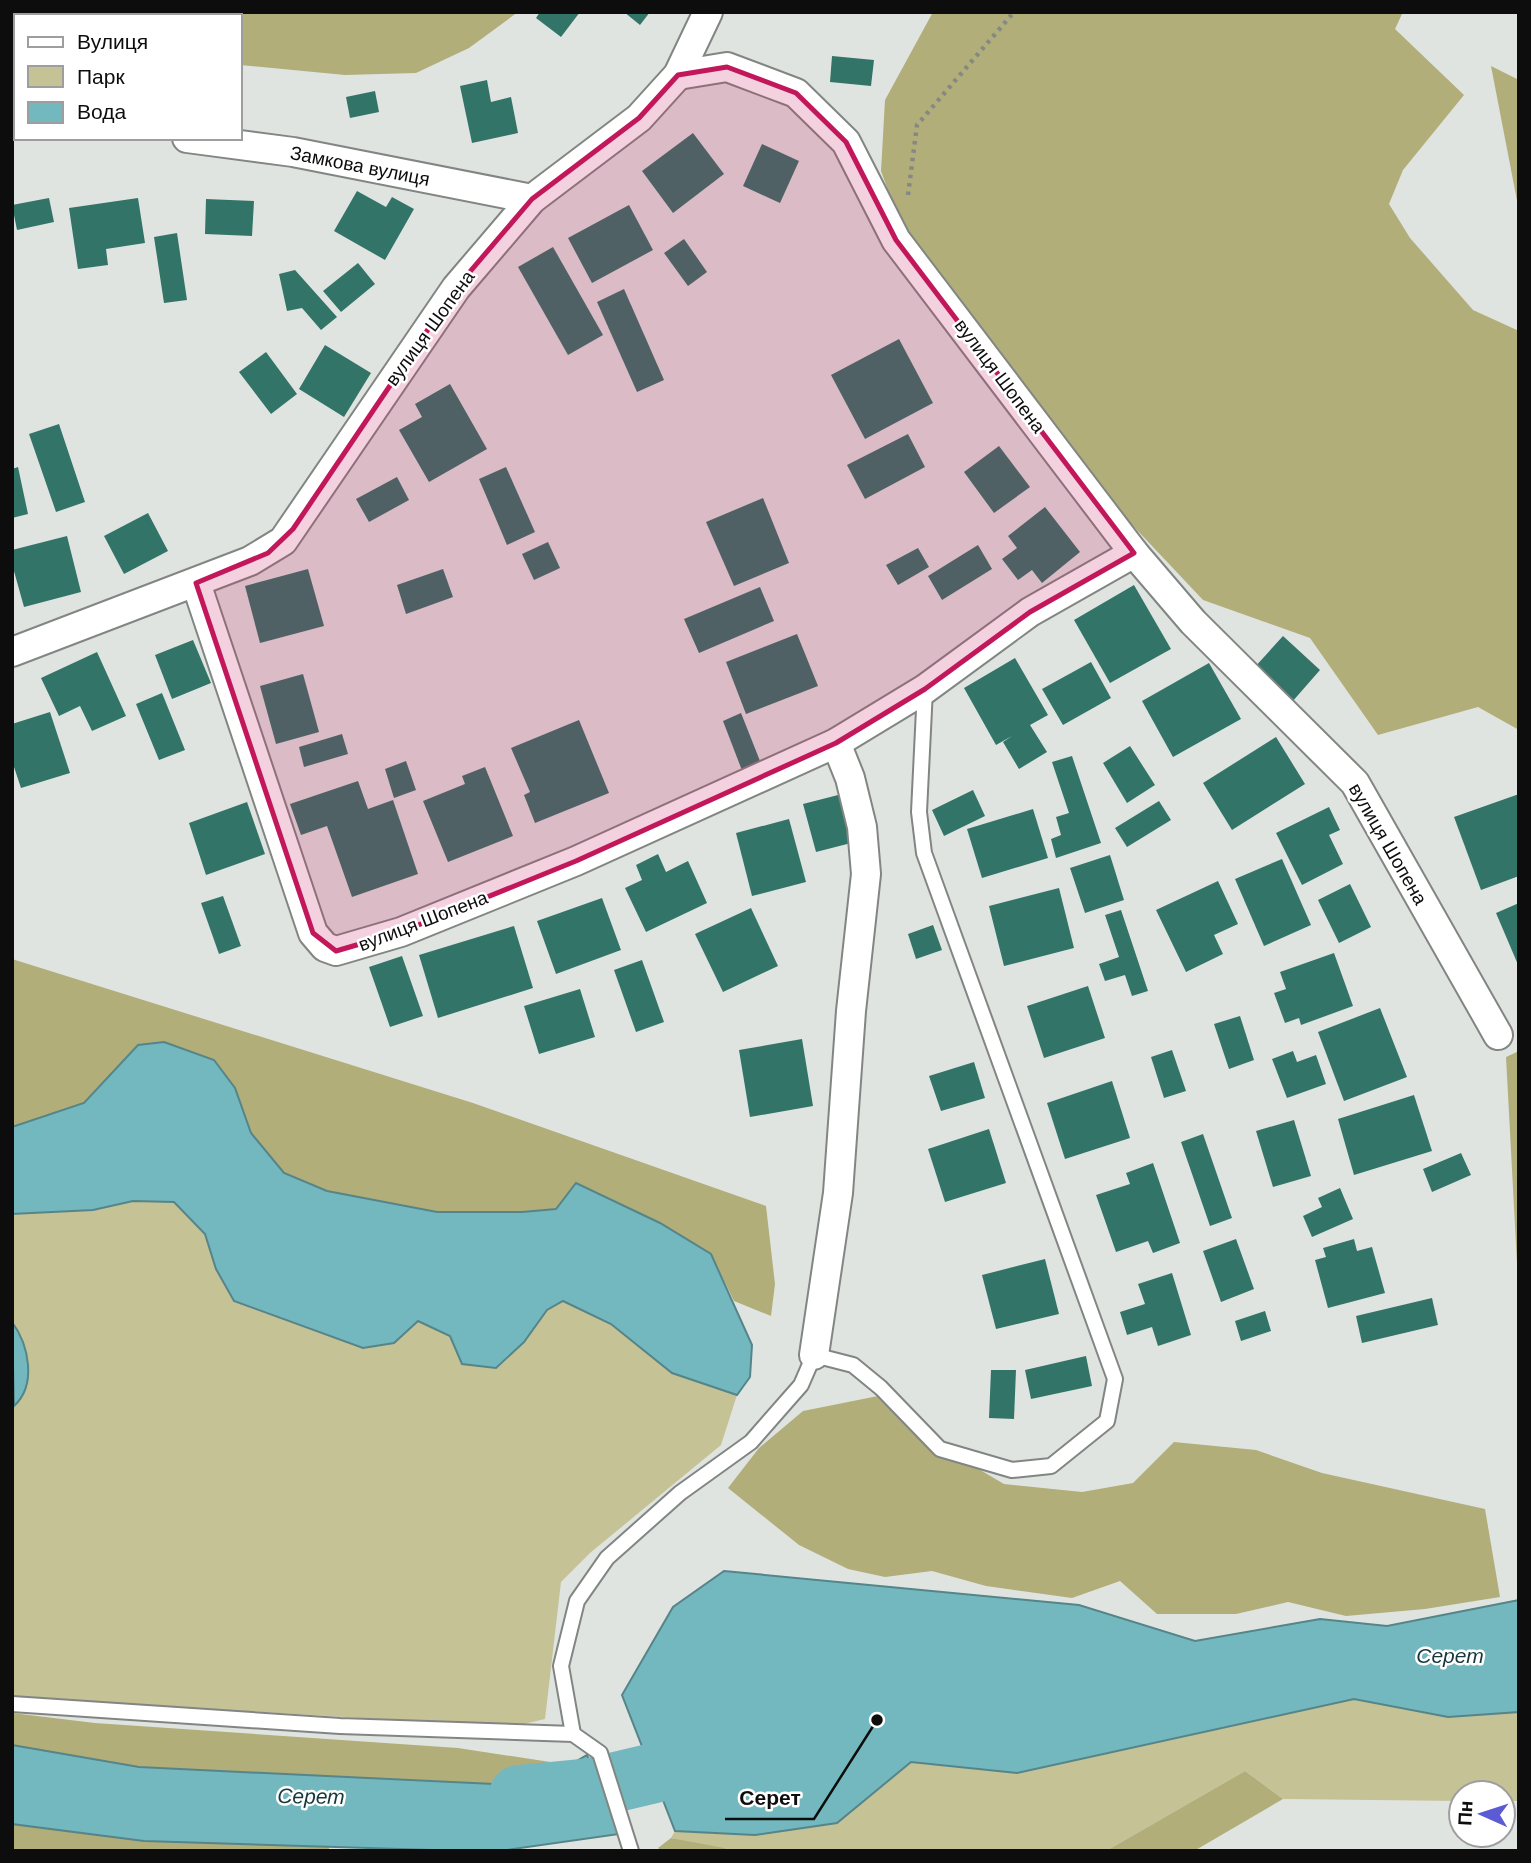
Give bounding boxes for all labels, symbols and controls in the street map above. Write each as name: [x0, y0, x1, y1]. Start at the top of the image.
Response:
legend: [14, 14, 242, 140]
text: Вулиця: [77, 30, 148, 53]
text: Парк: [77, 65, 125, 88]
text: Вода: [77, 100, 126, 123]
street label: Замкова вулиця: [289, 142, 431, 190]
street label: вулиця Шопена: [381, 266, 479, 390]
street label: вулиця Шопена: [950, 315, 1050, 437]
street label: вулиця Шопена: [1345, 780, 1432, 909]
street label: вулиця Шопена: [355, 887, 491, 955]
water label: Серет: [1416, 1644, 1484, 1667]
callout: Серет: [725, 1777, 814, 1819]
north arrow: [1447, 1779, 1517, 1849]
water label: Серет: [277, 1784, 345, 1808]
text: Серет: [739, 1786, 801, 1809]
text: Пн: [1454, 1800, 1477, 1826]

